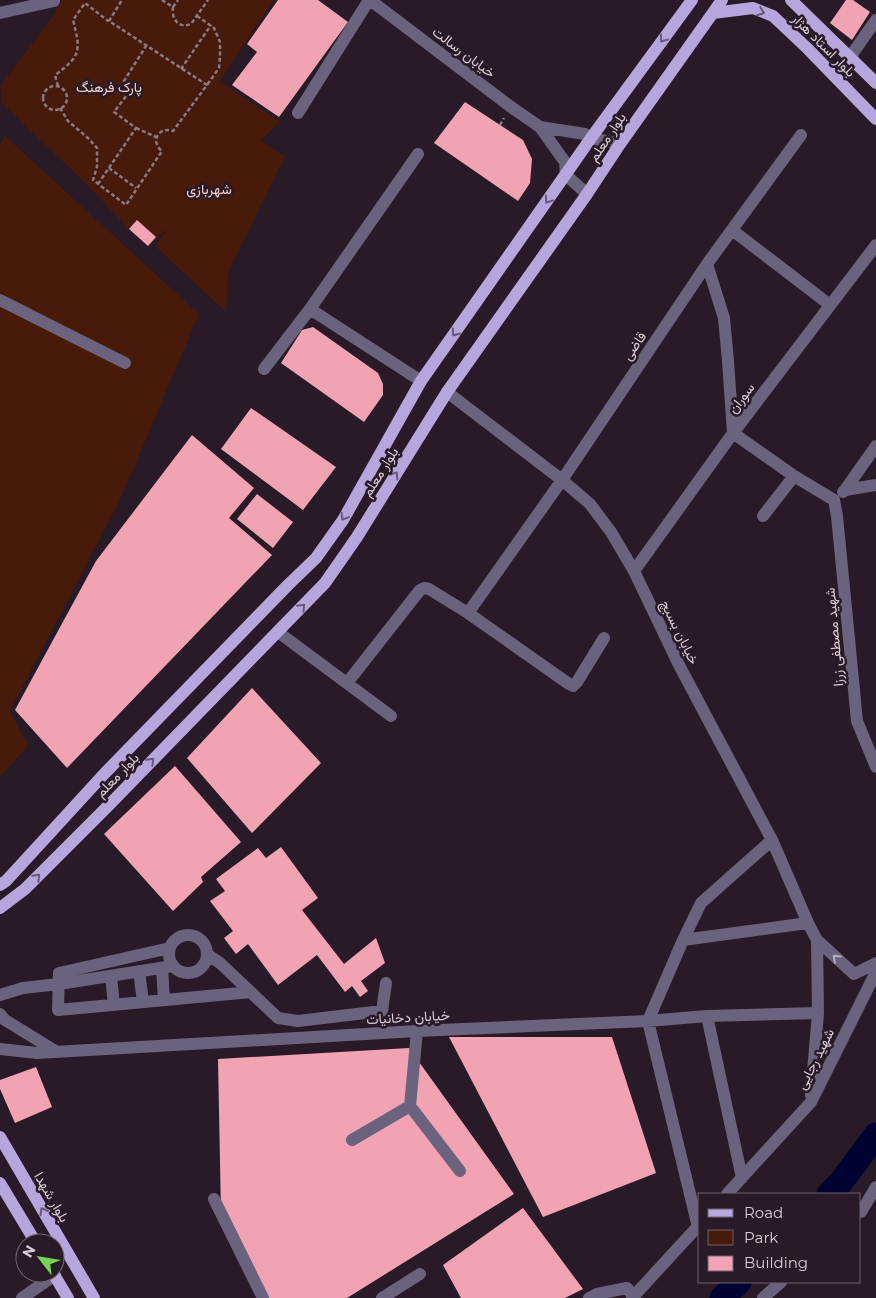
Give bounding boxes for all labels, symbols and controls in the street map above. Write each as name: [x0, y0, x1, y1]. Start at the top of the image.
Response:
one-way arrow: [756, 6, 764, 16]
street label: بلوار استاد هژار: [788, 9, 860, 81]
street label: خیابان رسالت: [429, 22, 499, 82]
one-way arrow: [660, 33, 669, 43]
park label: پارک فرهنگ: [76, 78, 142, 97]
street label: بلوار معلم: [584, 109, 630, 165]
park label: شهربازی: [186, 180, 232, 198]
one-way arrow: [546, 194, 554, 203]
one-way arrow: [452, 327, 461, 337]
street label: قاضی: [618, 328, 650, 364]
street label: سوران: [724, 379, 758, 417]
street label: بلوار معلم: [358, 444, 402, 500]
one-way arrow: [389, 472, 399, 481]
one-way arrow: [341, 511, 350, 520]
street label: شهید مصطفی زرزا: [821, 587, 847, 687]
street label: خیابان بسبچ: [655, 597, 703, 668]
one-way arrow: [296, 604, 305, 613]
street label: بلوار معلم: [91, 749, 143, 801]
one-way arrow: [146, 758, 155, 767]
one-way arrow: [31, 873, 40, 882]
one-way arrow: [833, 955, 842, 964]
street label: خیابان دخانیات: [366, 1006, 450, 1028]
street label: شهید رجایی: [792, 1025, 838, 1093]
street label: بلوار شهدا: [30, 1169, 74, 1225]
legend: [698, 1193, 861, 1283]
text: Road: [744, 1203, 783, 1222]
one-way arrow: [39, 1207, 49, 1216]
text: Park: [744, 1228, 778, 1247]
north arrow: [15, 1233, 65, 1283]
text: N: [18, 1242, 39, 1261]
text: Building: [744, 1253, 808, 1272]

